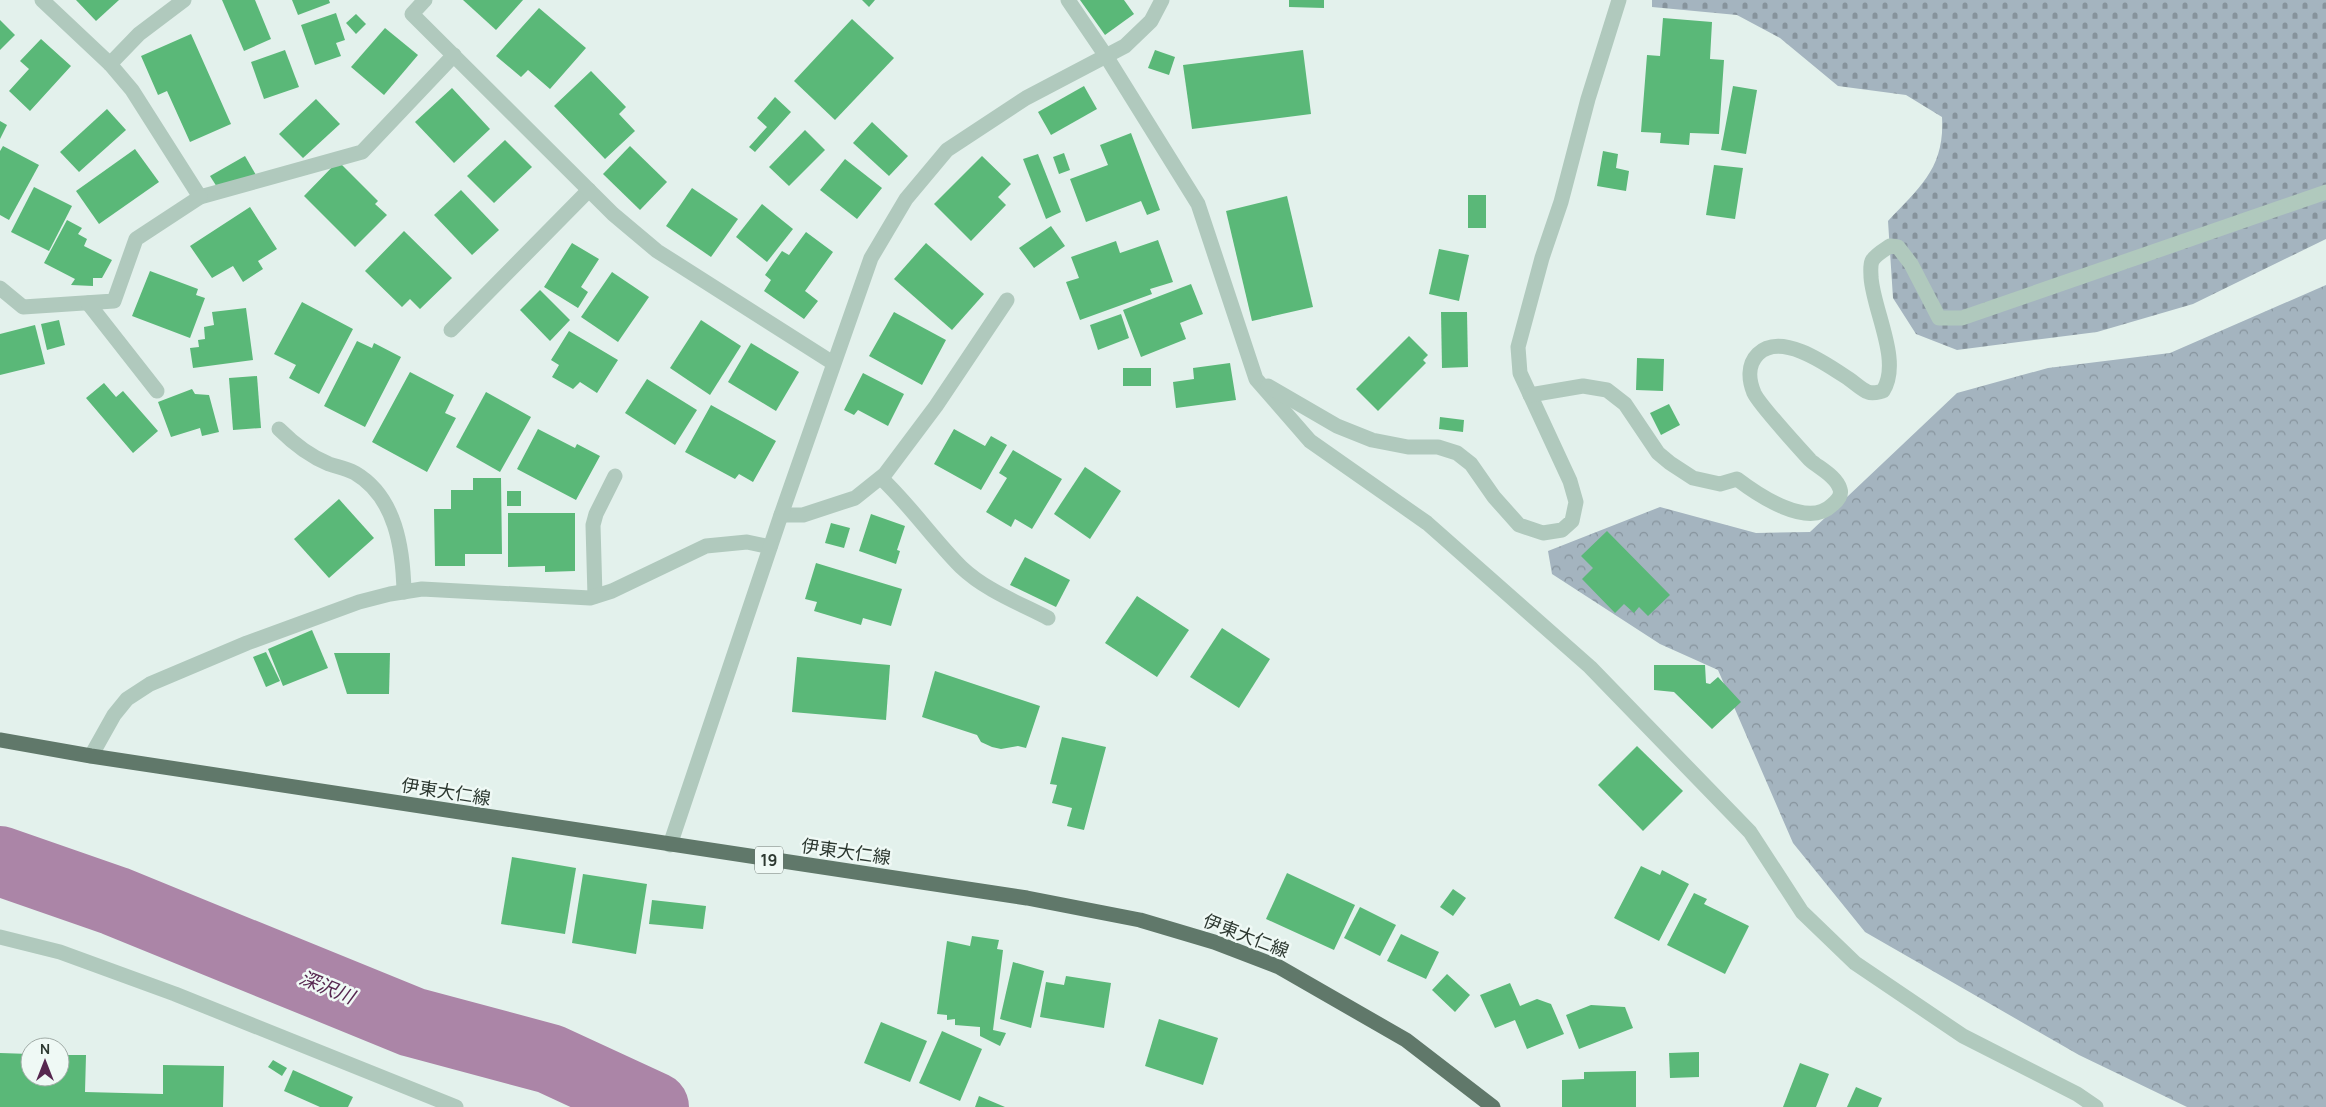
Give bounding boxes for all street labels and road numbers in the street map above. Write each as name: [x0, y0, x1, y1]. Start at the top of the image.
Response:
street label: 伊東大仁線: [400, 772, 492, 810]
street label: 伊東大仁線: [800, 833, 892, 869]
road number: 19: [755, 846, 783, 874]
street label: 伊東大仁線: [1200, 908, 1293, 962]

